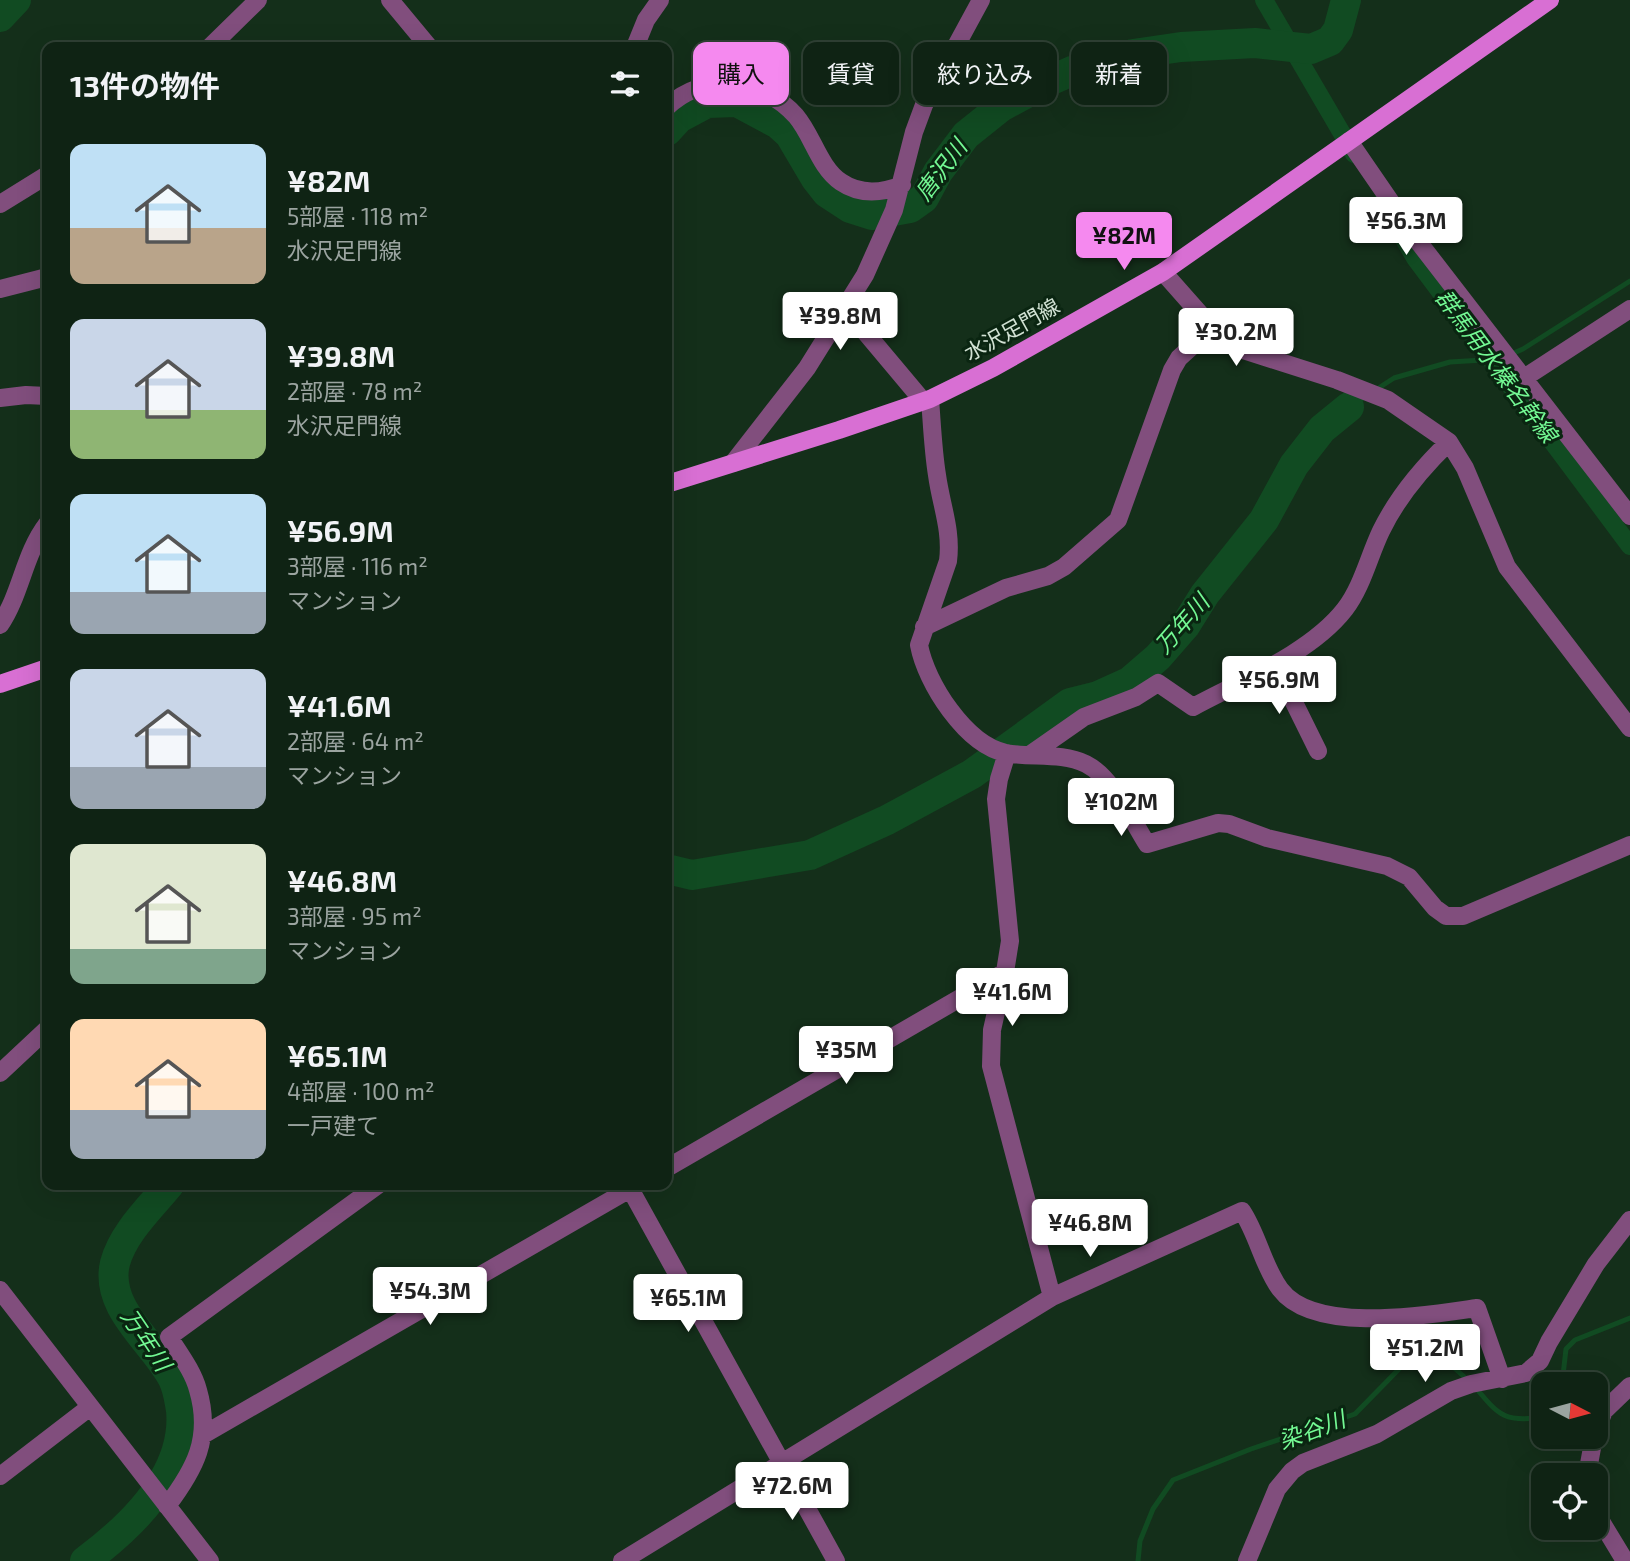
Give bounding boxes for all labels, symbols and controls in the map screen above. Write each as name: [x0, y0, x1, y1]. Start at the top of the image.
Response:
chip: 購入: [693, 42, 789, 105]
chip: 賃貸: [803, 42, 899, 105]
chip: 絞り込み: [913, 42, 1057, 105]
chip: 新着: [1071, 42, 1167, 105]
icon: filters: [606, 65, 644, 103]
text: 13件の物件: [70, 67, 220, 103]
water label: 唐沢川: [908, 131, 974, 205]
text: ¥82M: [287, 162, 371, 198]
icon: home: [126, 172, 210, 256]
pin: ¥56.3M: [1349, 198, 1463, 257]
text: 5部屋 · 118 m²: [287, 202, 428, 230]
text: ¥56.3M: [1365, 206, 1447, 234]
pin: ¥82M: [1083, 212, 1165, 272]
text: ¥82M: [1092, 221, 1156, 249]
text: 水沢足門線: [287, 236, 402, 264]
water label: 群馬用水榛名幹線: [1430, 283, 1565, 450]
pin: ¥39.8M: [783, 292, 897, 352]
street label: 水沢足門線: [959, 292, 1063, 365]
text: ¥39.8M: [799, 301, 881, 329]
pin: ¥30.2M: [1179, 308, 1293, 368]
text: ¥30.2M: [1195, 317, 1277, 345]
text: ¥39.8M: [287, 337, 395, 373]
icon: home: [126, 347, 210, 431]
text: 2部屋 · 78 m²: [287, 377, 422, 405]
text: 水沢足門線: [287, 411, 402, 439]
text: ¥56.9M: [287, 512, 394, 548]
icon: home: [126, 522, 210, 606]
text: 3部屋 · 116 m²: [287, 552, 428, 580]
text: マンション: [287, 586, 402, 614]
water label: 万年川: [1148, 586, 1216, 659]
pin: ¥56.9M: [1222, 656, 1336, 716]
text: ¥56.9M: [1238, 665, 1320, 693]
text: ¥41.6M: [287, 687, 391, 723]
icon: home: [126, 697, 210, 781]
text: 2部屋 · 64 m²: [287, 727, 424, 755]
text: マンション: [287, 761, 402, 789]
pin: ¥102M: [1072, 778, 1170, 838]
text: ¥102M: [1084, 787, 1158, 815]
text: ¥46.8M: [287, 862, 397, 898]
icon: home: [126, 872, 210, 956]
text: 3部屋 · 95 m²: [287, 902, 422, 930]
text: マンション: [287, 936, 402, 964]
pin: ¥41.6M: [955, 968, 1069, 1028]
text: ¥41.6M: [972, 977, 1052, 1005]
pin: ¥35M: [805, 1026, 887, 1086]
text: ¥35M: [815, 1035, 877, 1063]
text: ¥65.1M: [287, 1037, 388, 1073]
icon: home: [126, 1047, 210, 1131]
text: 4部屋 · 100 m²: [287, 1077, 435, 1105]
text: 一戸建て: [287, 1111, 379, 1139]
pin: ¥46.8M: [1033, 1200, 1147, 1259]
text: ¥46.8M: [1048, 1208, 1132, 1236]
pin: ¥54.3M: [373, 1268, 487, 1327]
pin: ¥65.1M: [631, 1274, 745, 1334]
text: ¥54.3M: [389, 1276, 471, 1304]
text: ¥65.1M: [649, 1283, 727, 1311]
water label: 万年川: [116, 1303, 179, 1378]
pin: ¥51.2M: [1368, 1324, 1482, 1384]
text: ¥51.2M: [1386, 1333, 1464, 1361]
north arrow: [1531, 1372, 1608, 1449]
map controls: [1531, 1372, 1608, 1540]
water label: 染谷川: [1274, 1403, 1352, 1454]
pin: ¥72.6M: [735, 1462, 849, 1522]
button: locate: [1531, 1463, 1608, 1540]
text: ¥72.6M: [751, 1471, 833, 1499]

